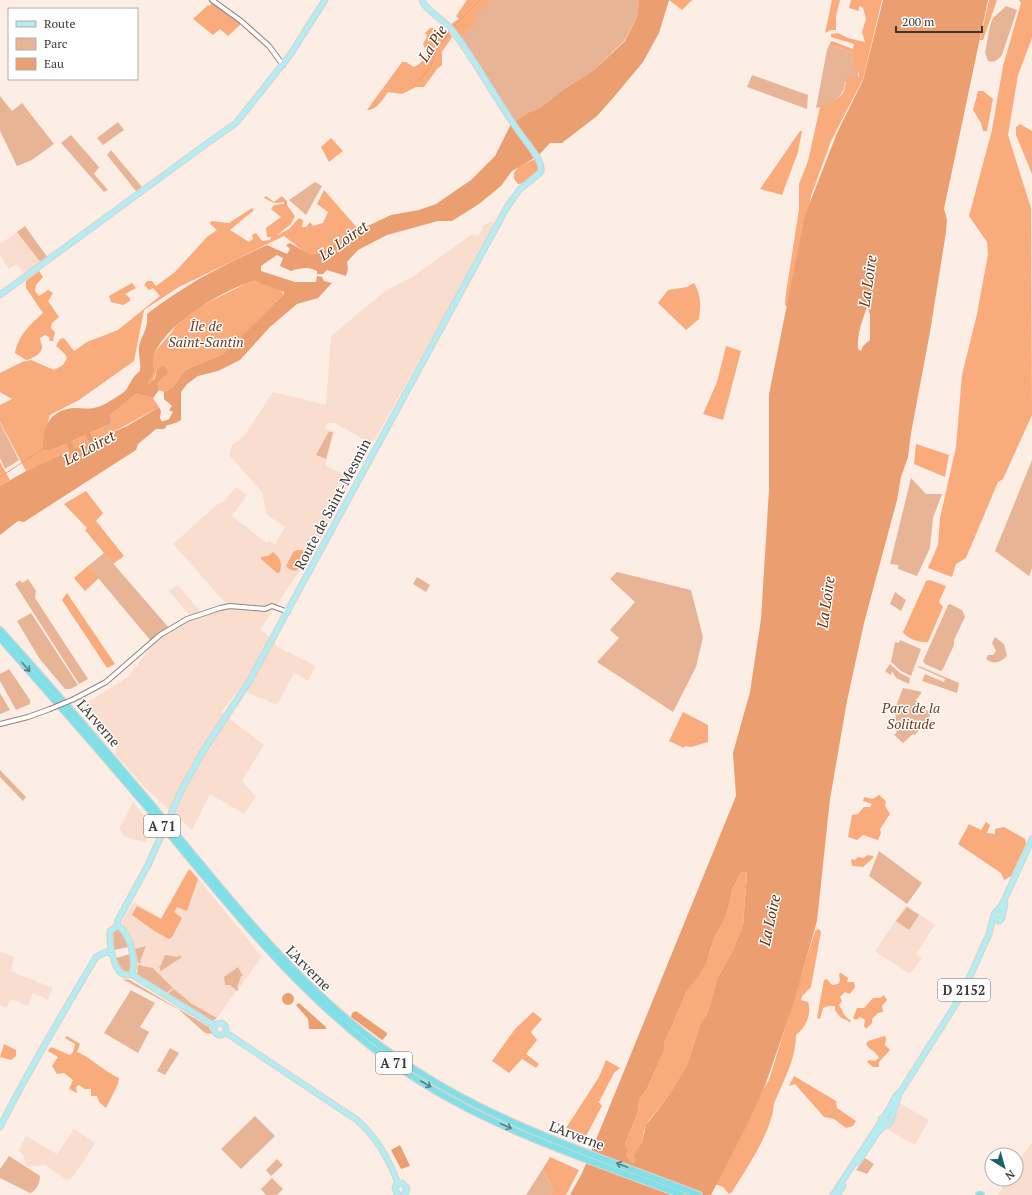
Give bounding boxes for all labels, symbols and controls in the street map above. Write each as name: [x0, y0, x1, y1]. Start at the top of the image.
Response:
legend: [8, 8, 138, 80]
scale bar: [896, 8, 982, 34]
text: 200 m: [902, 14, 935, 29]
text: Route: [44, 16, 75, 31]
water label: La Pie: [413, 21, 451, 66]
text: Parc: [44, 36, 68, 51]
text: Eau: [44, 56, 64, 71]
water label: Le Loiret: [313, 215, 372, 265]
water label: La Loire: [853, 254, 881, 309]
park label: Île de Saint-Santin: [168, 316, 244, 351]
water label: Le Loiret: [59, 425, 119, 469]
street label: Route de Saint-Mesmin: [289, 435, 375, 573]
water label: La Loire: [811, 575, 839, 630]
one-way arrow: [21, 662, 30, 673]
street label: L'Arverne: [73, 695, 125, 751]
park label: Parc de la Solitude: [881, 698, 940, 733]
road number: A 71: [144, 815, 180, 837]
water label: La Loire: [754, 892, 784, 949]
street label: L'Arverne: [282, 941, 336, 995]
road number: D 2152: [938, 979, 990, 1001]
road number: A 71: [376, 1052, 412, 1074]
one-way arrow: [420, 1081, 432, 1089]
street label: L'Arverne: [547, 1116, 607, 1154]
one-way arrow: [500, 1123, 512, 1130]
north arrow: [984, 1147, 1024, 1187]
one-way arrow: [616, 1160, 628, 1168]
text: N: [1002, 1167, 1018, 1183]

